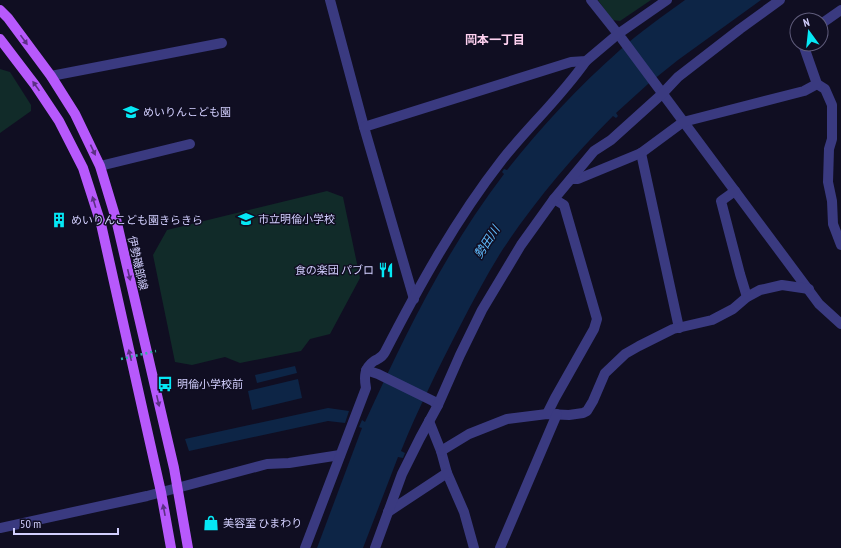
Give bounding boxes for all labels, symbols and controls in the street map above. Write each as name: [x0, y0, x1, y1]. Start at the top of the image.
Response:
north arrow: [789, 12, 829, 52]
text: N: [802, 15, 811, 30]
district label: 岡本一丁目: [465, 32, 525, 47]
one-way arrow: [20, 35, 28, 45]
one-way arrow: [32, 81, 40, 92]
school or university icon: めいりんこども園: [122, 103, 140, 121]
place label: めいりんこども園: [143, 105, 231, 119]
one-way arrow: [90, 145, 96, 156]
one-way arrow: [91, 195, 97, 207]
school or university icon: 市立明倫小学校: [237, 210, 255, 228]
building icon: めいりんこども園きらきら: [50, 211, 68, 229]
place label: 市立明倫小学校: [258, 212, 335, 226]
place label: めいりんこども園きらきら: [71, 213, 203, 227]
water label: 勢田川: [470, 221, 504, 261]
street label: 伊勢磯部線: [125, 235, 151, 291]
restaurant icon: 食の楽団 パブロ: [377, 261, 395, 279]
place label: 食の楽団 パブロ: [295, 263, 374, 277]
one-way arrow: [126, 269, 132, 281]
one-way arrow: [127, 349, 133, 361]
bus stop icon: 明倫小学校前: [156, 375, 174, 393]
place label: 明倫小学校前: [177, 377, 243, 391]
one-way arrow: [156, 395, 162, 408]
one-way arrow: [161, 504, 167, 516]
scale bar: [14, 510, 118, 536]
shop icon: 美容室 ひまわり: [202, 514, 220, 532]
text: 50 m: [20, 516, 41, 531]
place label: 美容室 ひまわり: [223, 516, 302, 530]

